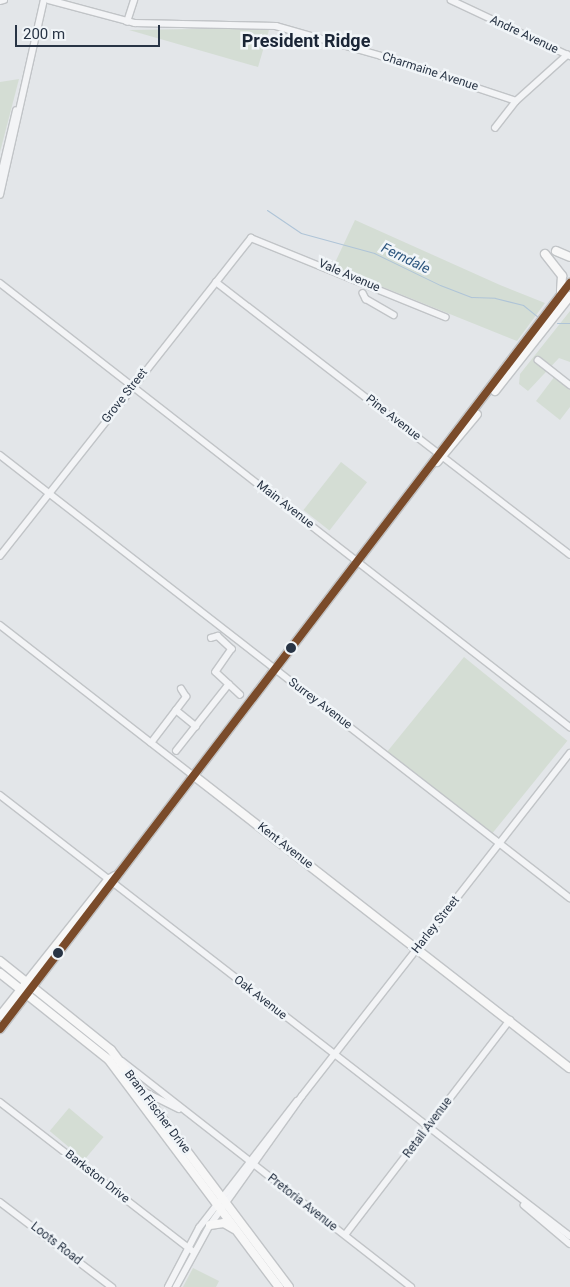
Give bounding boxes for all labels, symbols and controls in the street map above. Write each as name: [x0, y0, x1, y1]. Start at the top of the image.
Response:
street label: Andre Avenue: [488, 13, 560, 57]
scale bar: [18, 15, 162, 47]
text: 200 m: [23, 25, 65, 43]
district label: President Ridge: [242, 30, 370, 52]
street label: Charmaine Avenue: [380, 50, 480, 94]
water label: Ferndale: [379, 239, 433, 277]
street label: Vale Avenue: [316, 257, 382, 295]
street label: Grove Street: [99, 366, 151, 426]
street label: Pine Avenue: [363, 392, 423, 444]
street label: Main Avenue: [253, 478, 317, 532]
unlabelled marker: [286, 643, 296, 653]
street label: Surrey Avenue: [285, 675, 355, 733]
street label: Kent Avenue: [254, 820, 316, 872]
street label: Harley Street: [409, 894, 463, 956]
unlabelled marker: [53, 948, 63, 958]
street label: Oak Avenue: [231, 973, 289, 1023]
street label: Bram Fischer Drive: [121, 1068, 193, 1156]
street label: Retail Avenue: [401, 1095, 455, 1161]
street label: Barkston Drive: [62, 1147, 132, 1207]
street label: Pretoria Avenue: [264, 1171, 340, 1235]
street label: Loots Road: [28, 1220, 84, 1268]

